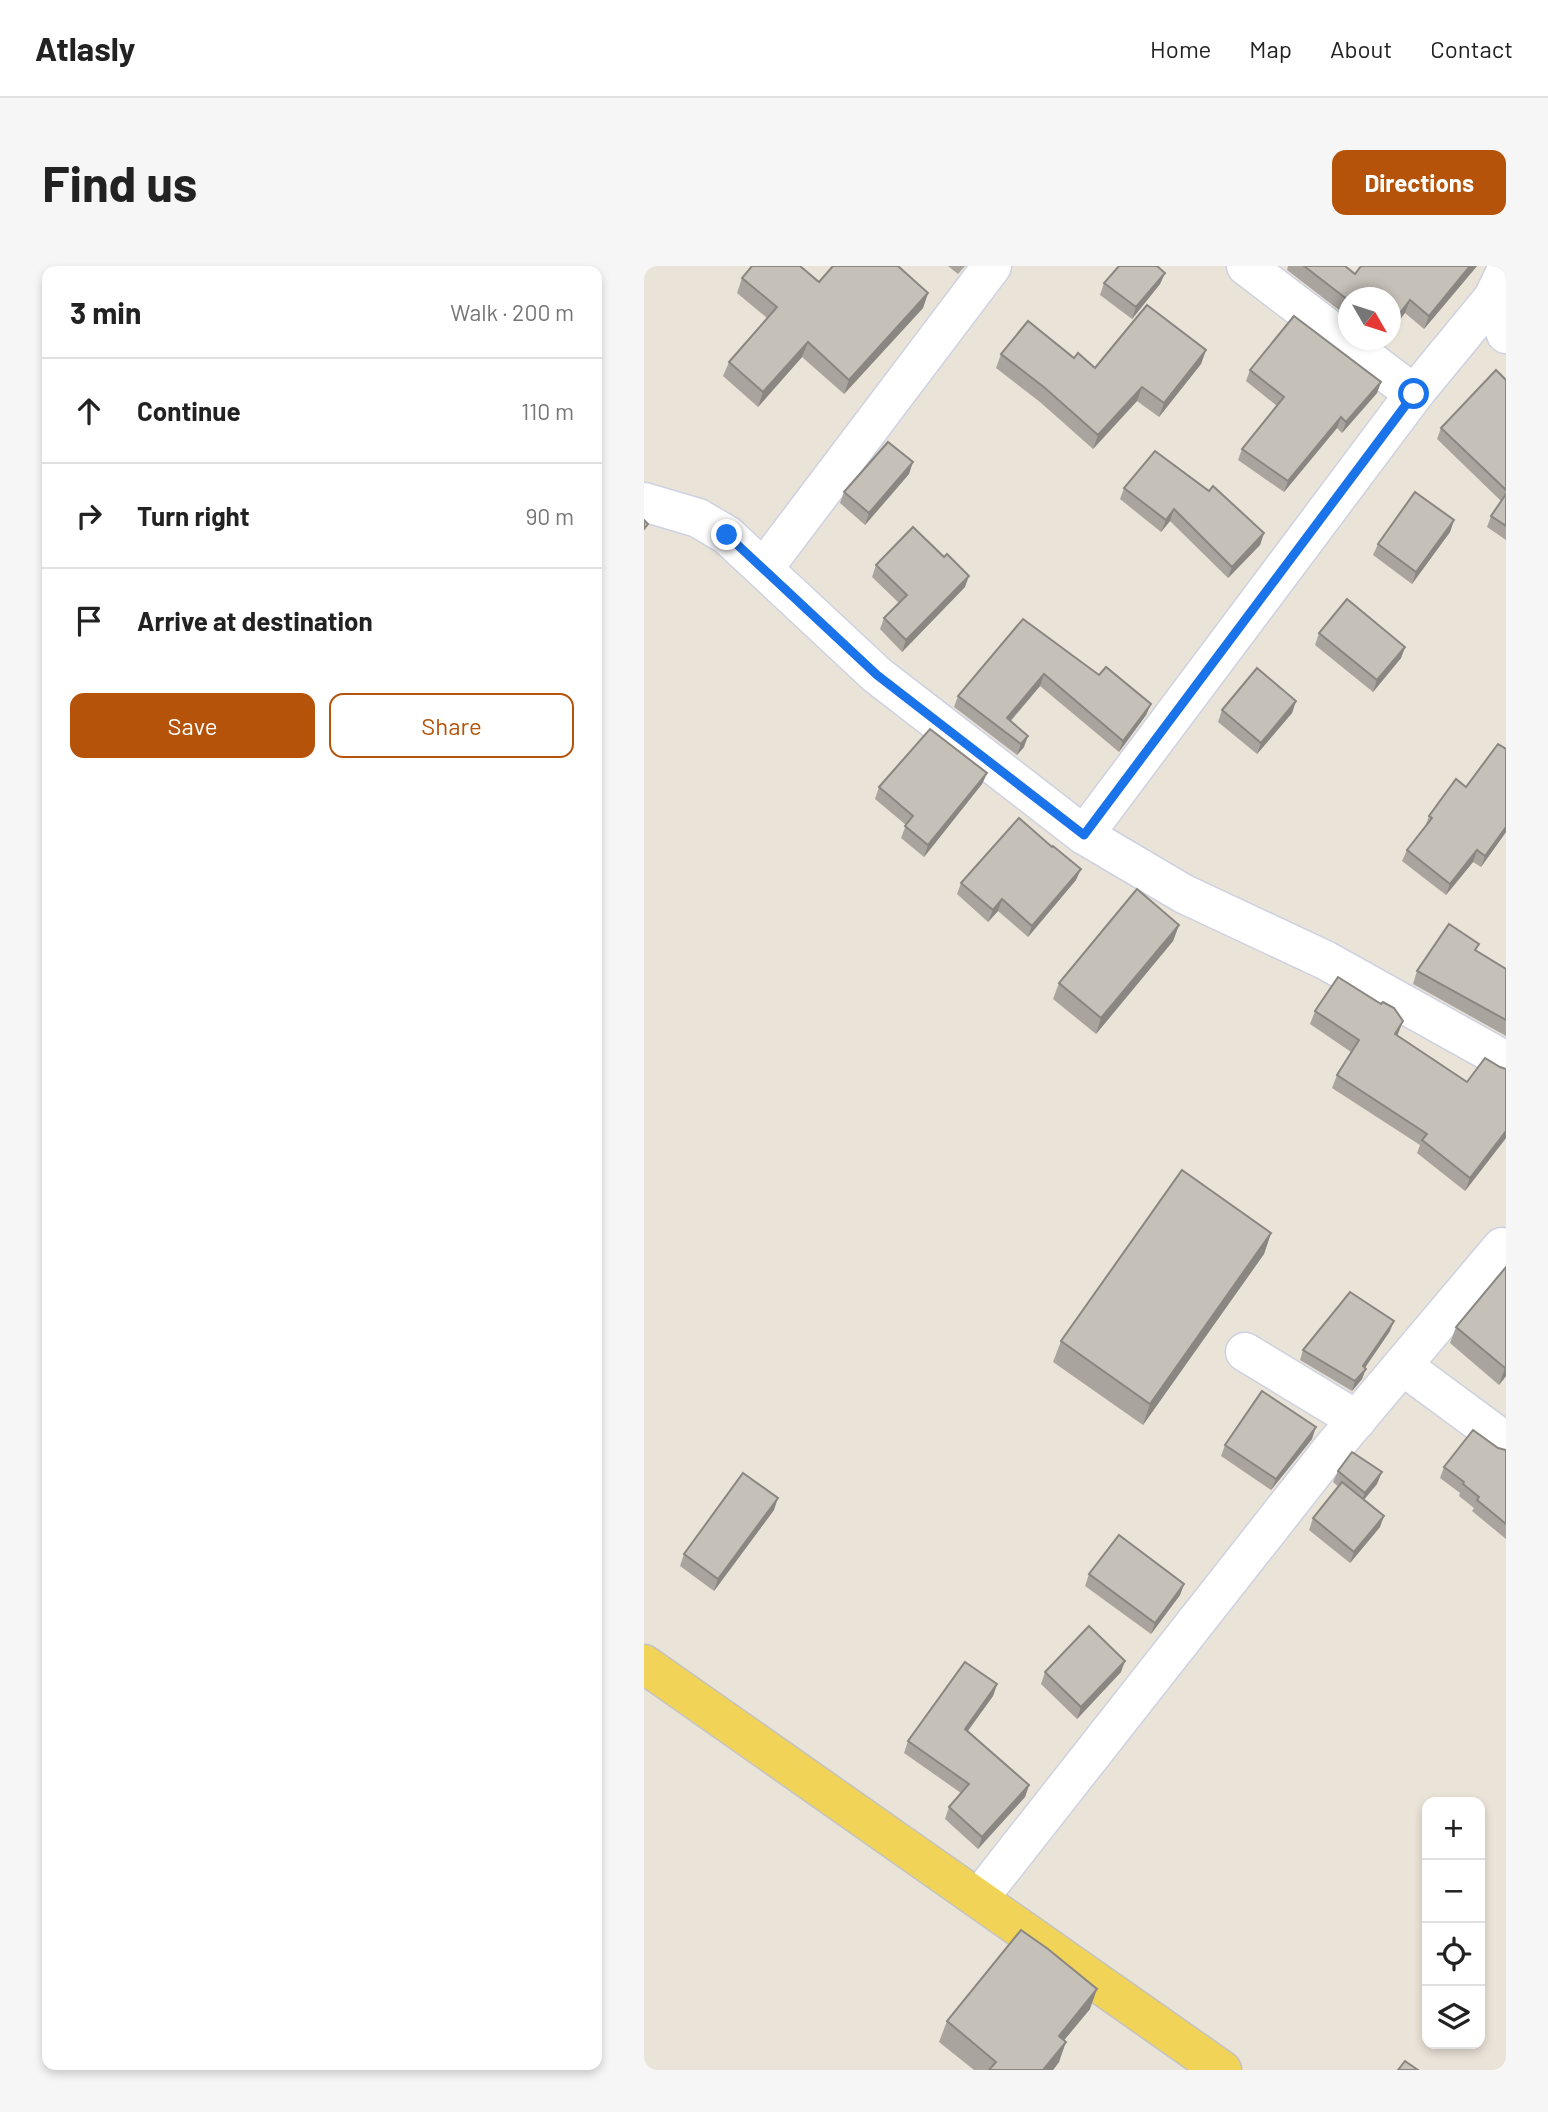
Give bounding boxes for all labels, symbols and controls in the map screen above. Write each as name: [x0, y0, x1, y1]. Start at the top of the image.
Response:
text: Atlasly: [35, 28, 135, 68]
text: Home: [1150, 34, 1211, 63]
text: Map: [1249, 34, 1292, 63]
text: About: [1330, 34, 1392, 63]
text: Contact: [1430, 34, 1513, 63]
button: Directions: [1332, 150, 1506, 215]
text: Find us: [42, 153, 197, 212]
north arrow: [1338, 287, 1401, 350]
text: 3 min: [70, 294, 141, 330]
text: Walk · 200 m: [450, 298, 574, 326]
route start: [1398, 378, 1429, 409]
icon: ahead: [70, 392, 108, 430]
text: Continue: [137, 395, 241, 426]
text: 110 m: [521, 397, 574, 425]
icon: right: [70, 497, 108, 535]
text: Turn right: [137, 500, 250, 531]
text: 90 m: [525, 502, 574, 530]
route end: [711, 519, 742, 550]
icon: arrive: [70, 602, 108, 640]
text: Arrive at destination: [137, 605, 373, 636]
button: Save: [70, 693, 315, 758]
button: Share: [329, 693, 574, 758]
map controls: [1422, 1797, 1485, 2049]
button: +: [1422, 1797, 1485, 1860]
button: −: [1422, 1860, 1485, 1923]
button: locate: [1422, 1923, 1485, 1986]
button: layers: [1422, 1986, 1485, 2049]

